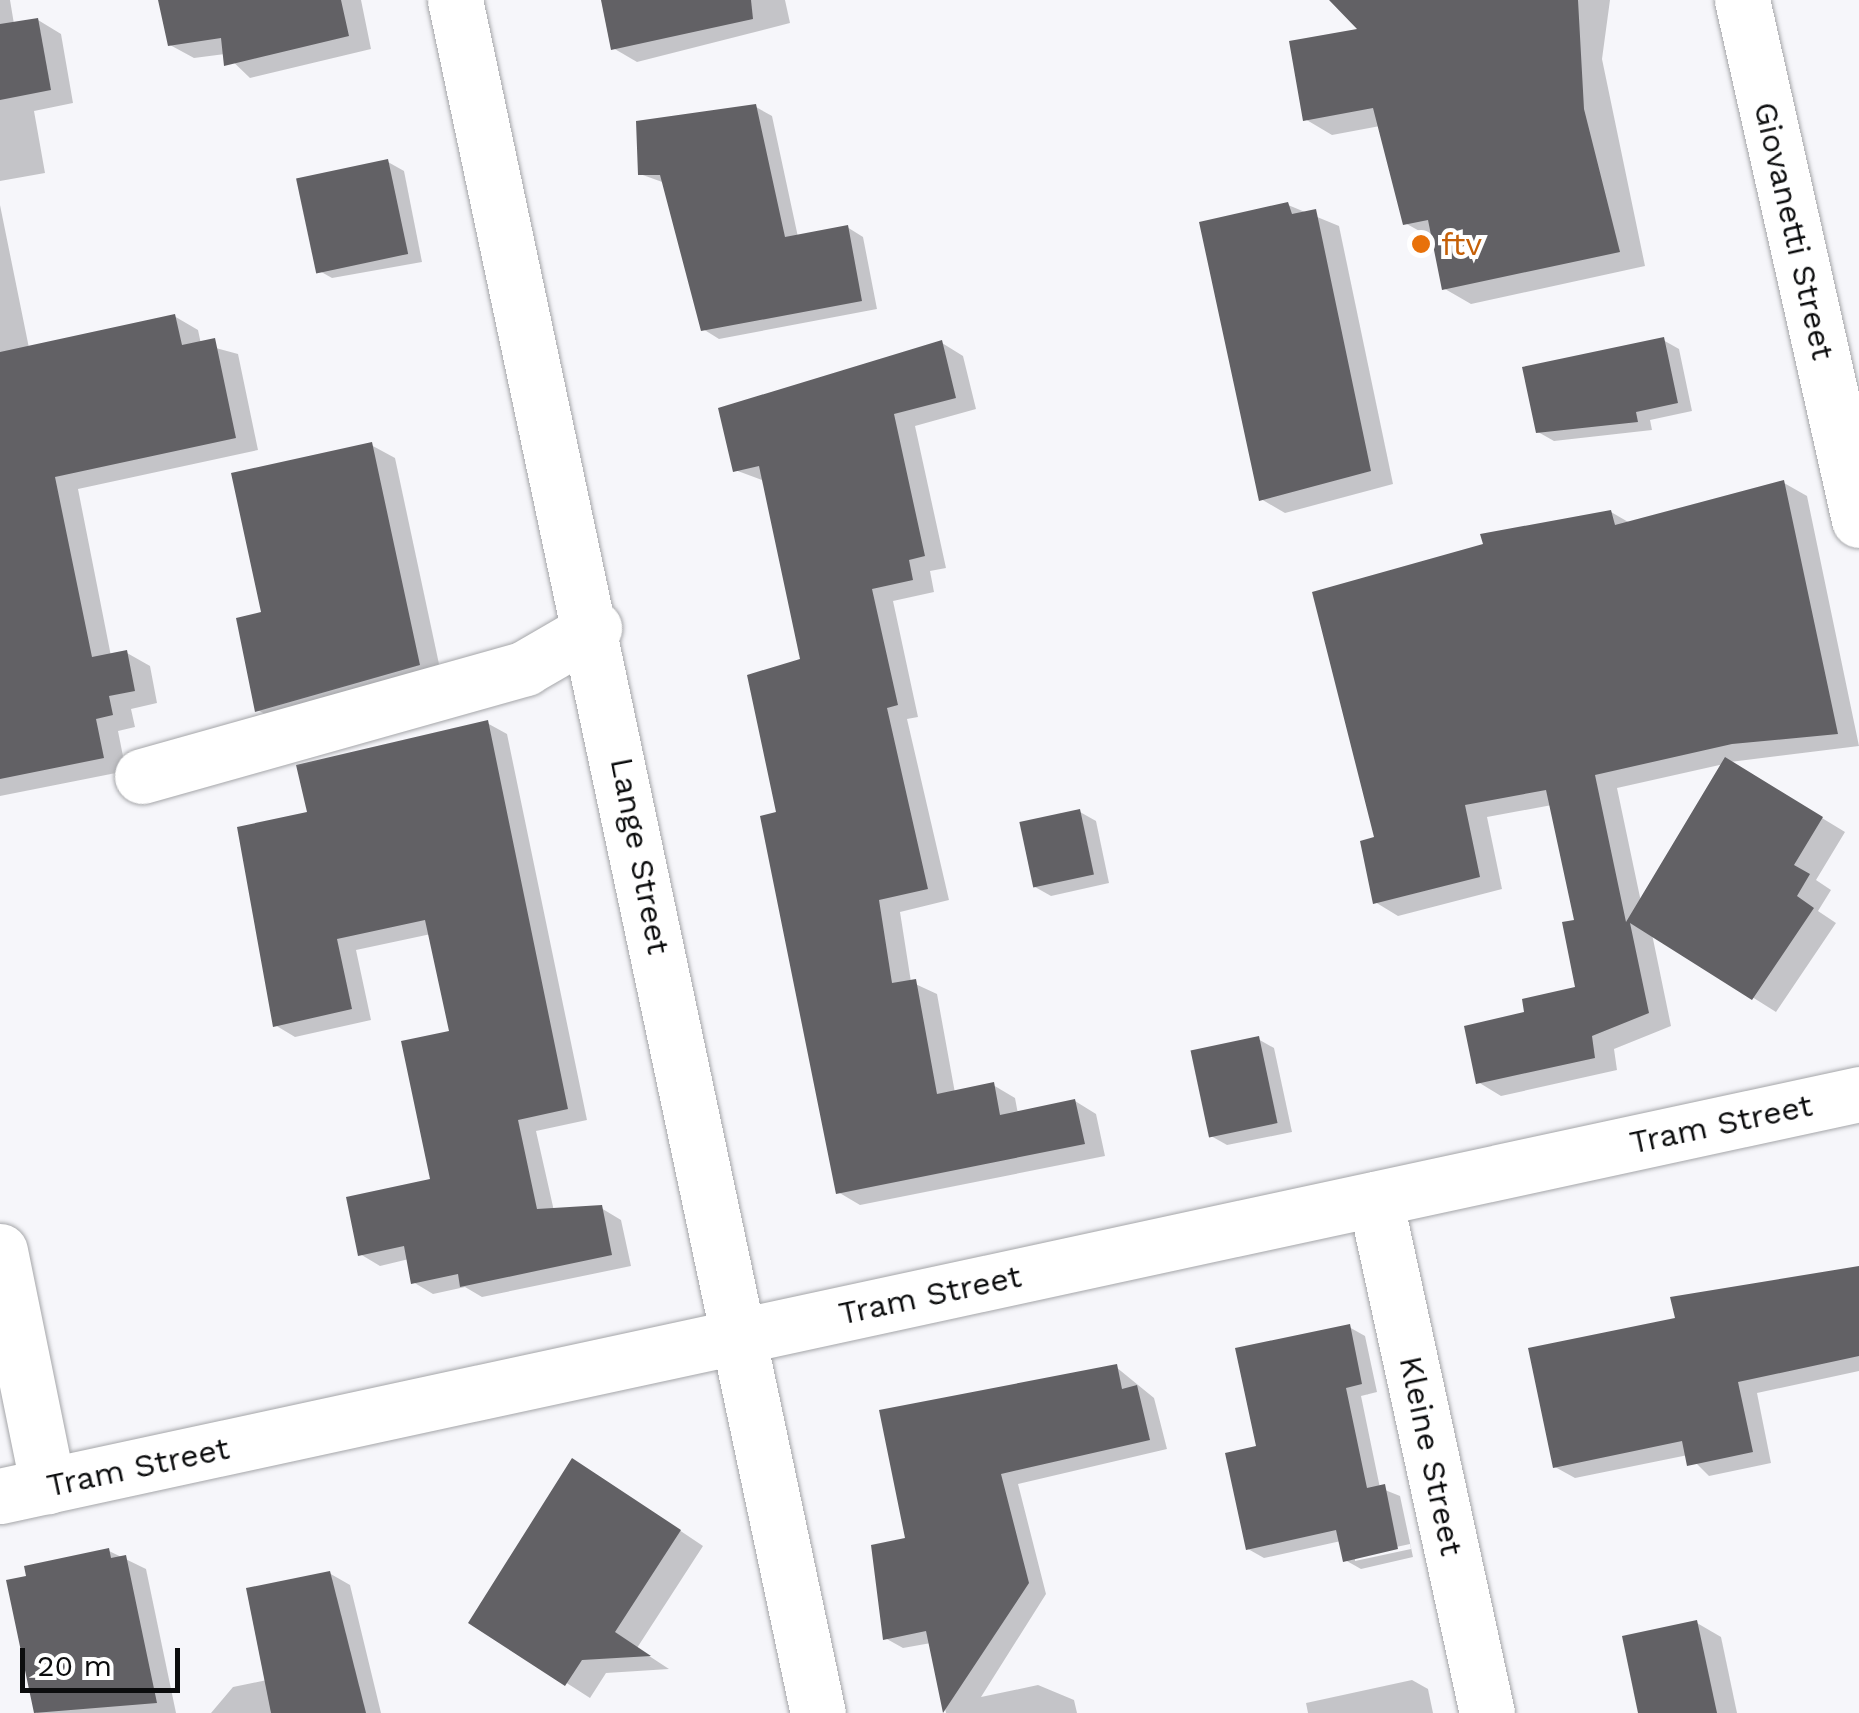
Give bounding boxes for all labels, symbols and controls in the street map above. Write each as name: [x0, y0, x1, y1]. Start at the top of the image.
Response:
street label: Giovanetti Street: [1746, 98, 1842, 364]
place label: ftv: [1441, 225, 1482, 263]
marker: ftv: [1410, 233, 1432, 255]
street label: Lange Street: [602, 754, 678, 958]
street label: Tram Street: [1626, 1086, 1816, 1162]
street label: Tram Street: [835, 1257, 1025, 1333]
street label: Kleine Street: [1391, 1353, 1471, 1559]
street label: Tram Street: [43, 1429, 233, 1505]
scale bar: [25, 1628, 185, 1690]
text: 20 m: [37, 1648, 112, 1683]

